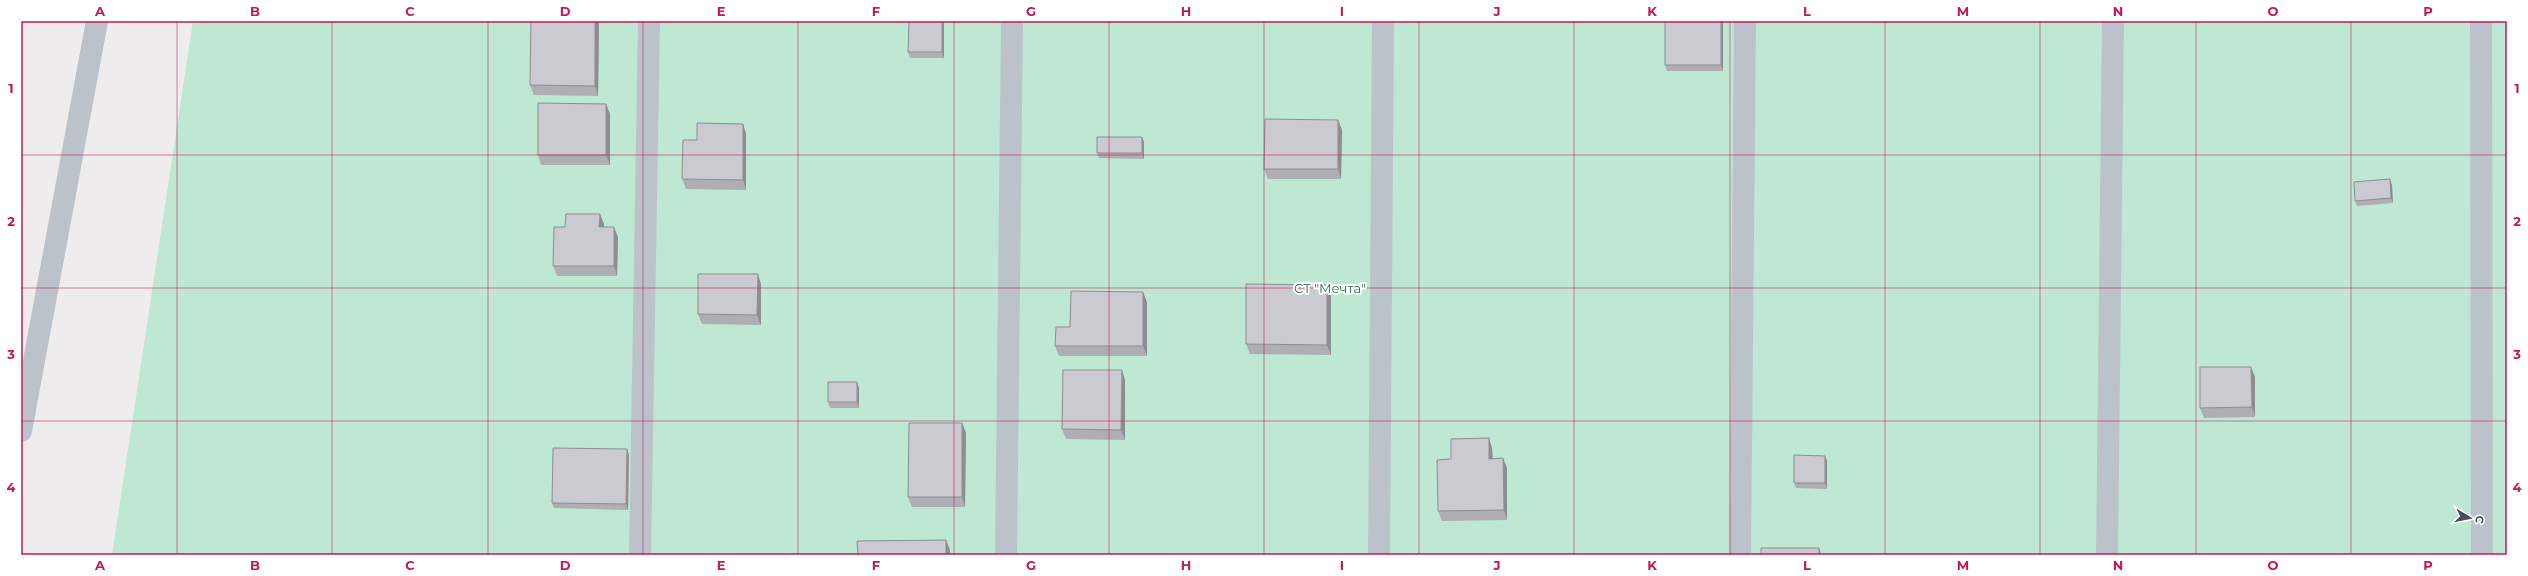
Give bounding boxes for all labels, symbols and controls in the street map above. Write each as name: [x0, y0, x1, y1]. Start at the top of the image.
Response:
text: A: [94, 3, 106, 19]
text: B: [250, 3, 260, 19]
text: C: [405, 3, 415, 19]
text: D: [560, 3, 571, 19]
text: E: [717, 3, 726, 19]
text: F: [872, 3, 880, 19]
text: G: [1026, 3, 1036, 19]
text: H: [1181, 3, 1191, 19]
text: I: [1340, 3, 1344, 19]
text: J: [1492, 3, 1501, 19]
text: K: [1647, 3, 1657, 19]
text: L: [1803, 3, 1811, 19]
text: M: [1957, 3, 1969, 19]
text: N: [2113, 3, 2123, 19]
text: O: [2268, 3, 2279, 19]
text: P: [2423, 3, 2433, 19]
text: 1: [8, 80, 14, 96]
text: 1: [2514, 80, 2520, 96]
text: 2: [7, 213, 15, 229]
text: 2: [2513, 213, 2521, 229]
park label: СТ "Мечта": [1294, 280, 1366, 296]
text: 3: [6, 346, 15, 362]
text: 3: [2512, 346, 2521, 362]
text: 4: [7, 479, 16, 495]
text: 4: [2513, 479, 2522, 495]
north arrow: [2450, 498, 2490, 538]
text: С: [2472, 515, 2487, 525]
text: A: [94, 557, 106, 573]
text: B: [250, 557, 260, 573]
text: C: [405, 557, 415, 573]
text: D: [560, 557, 571, 573]
text: E: [717, 557, 726, 573]
text: F: [872, 557, 880, 573]
text: G: [1026, 557, 1036, 573]
text: H: [1181, 557, 1191, 573]
text: I: [1340, 557, 1344, 573]
text: J: [1492, 557, 1501, 573]
text: K: [1647, 557, 1657, 573]
text: L: [1803, 557, 1811, 573]
text: M: [1957, 557, 1969, 573]
text: N: [2113, 557, 2123, 573]
text: O: [2268, 557, 2279, 573]
text: P: [2423, 557, 2433, 573]

